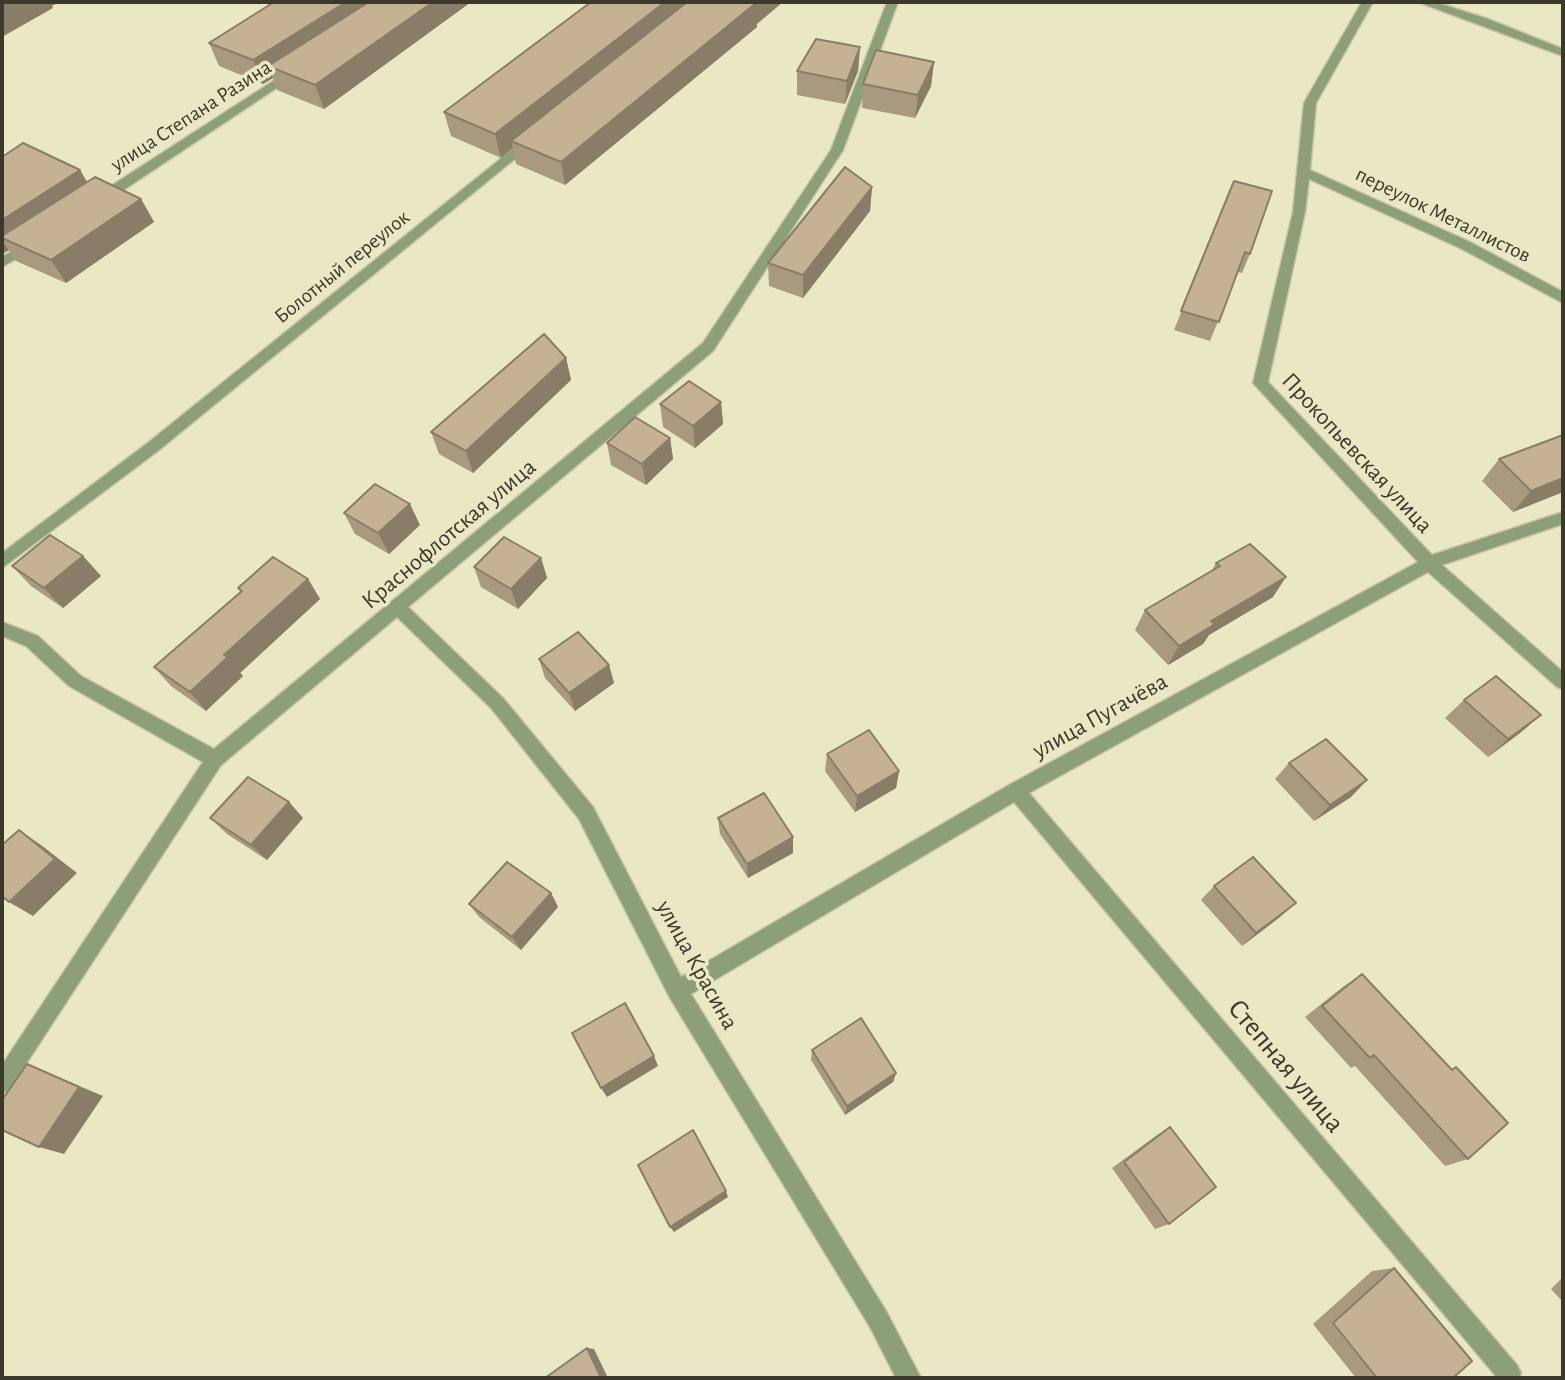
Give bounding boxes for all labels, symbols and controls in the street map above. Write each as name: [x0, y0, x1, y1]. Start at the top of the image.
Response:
street label: улица Степана Разина: [106, 55, 276, 177]
street label: переулок Металлистов: [1351, 162, 1535, 268]
street label: Болотный переулок: [269, 205, 415, 329]
street label: Прокопьевская улица: [1275, 367, 1439, 539]
street label: Краснофлотская улица: [356, 453, 542, 615]
street label: улица Пугачёва: [1027, 667, 1173, 765]
street label: улица Красина: [650, 895, 744, 1035]
street label: Степная улица: [1220, 992, 1352, 1140]

